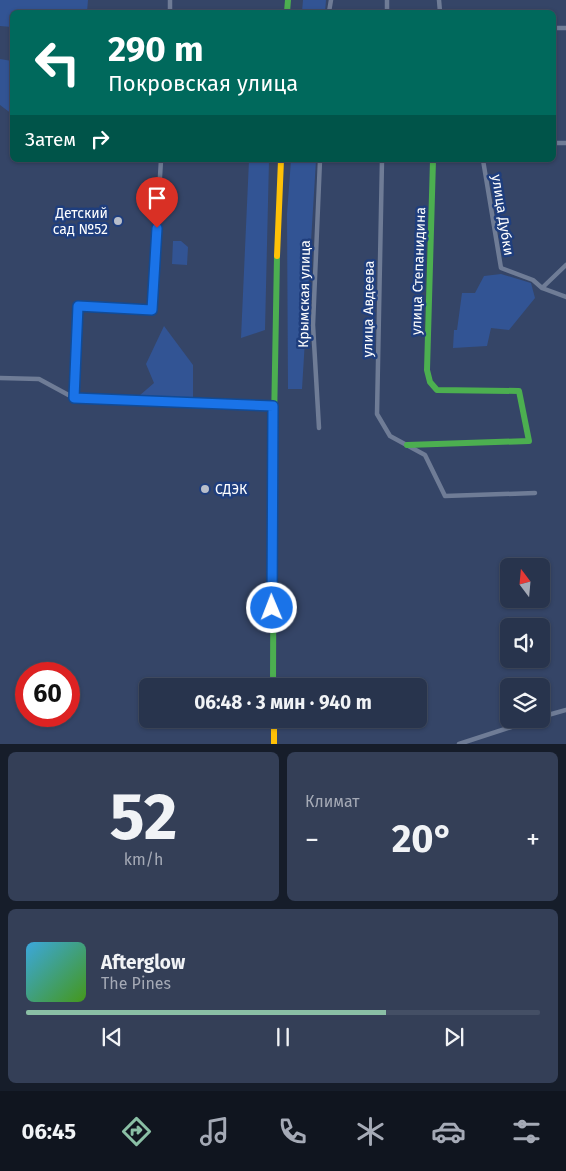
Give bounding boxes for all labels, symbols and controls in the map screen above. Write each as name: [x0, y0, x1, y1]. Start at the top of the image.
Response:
text: 290 m: [108, 28, 204, 70]
icon: left: [25, 30, 90, 95]
text: Покровская улица: [108, 70, 298, 97]
icon: right: [86, 125, 114, 153]
text: Затем: [25, 128, 76, 151]
street label: улица Дубки: [488, 173, 517, 257]
pin: [136, 177, 178, 228]
icon: arrive: [143, 184, 171, 212]
place label: Детский сад №52: [53, 205, 108, 238]
street label: улица Степанидина: [408, 207, 429, 335]
marker: Детский сад №52: [112, 215, 124, 227]
street label: Крымская улица: [295, 240, 314, 348]
street label: улица Авдеева: [359, 260, 378, 358]
place label: СДЭК: [215, 481, 248, 498]
marker: СДЭК: [199, 483, 211, 495]
north arrow: [500, 558, 550, 608]
map controls: [500, 558, 550, 728]
position arrow: [245, 581, 297, 633]
button: sound: [500, 618, 550, 668]
speed limit sign: 60: [15, 662, 80, 727]
button: layers: [500, 678, 550, 728]
text: 06:48 · 3 мин · 940 m: [194, 691, 372, 714]
text: 52: [110, 778, 177, 856]
text: Климат: [305, 792, 360, 811]
text: 20°: [392, 816, 453, 862]
text: −: [305, 823, 319, 856]
text: +: [526, 823, 540, 856]
text: km/h: [124, 850, 163, 869]
text: Afterglow: [101, 951, 185, 974]
text: The Pines: [101, 974, 171, 993]
icon: previous: [98, 1023, 126, 1051]
icon: pause: [269, 1023, 297, 1051]
icon: next: [440, 1023, 468, 1051]
icon: directions: [119, 1114, 154, 1149]
icon: music: [197, 1114, 232, 1149]
icon: phone: [275, 1114, 310, 1149]
icon: climate: [353, 1114, 388, 1149]
icon: car: [431, 1114, 466, 1149]
icon: filters: [509, 1114, 544, 1149]
text: 06:45: [22, 1118, 76, 1145]

